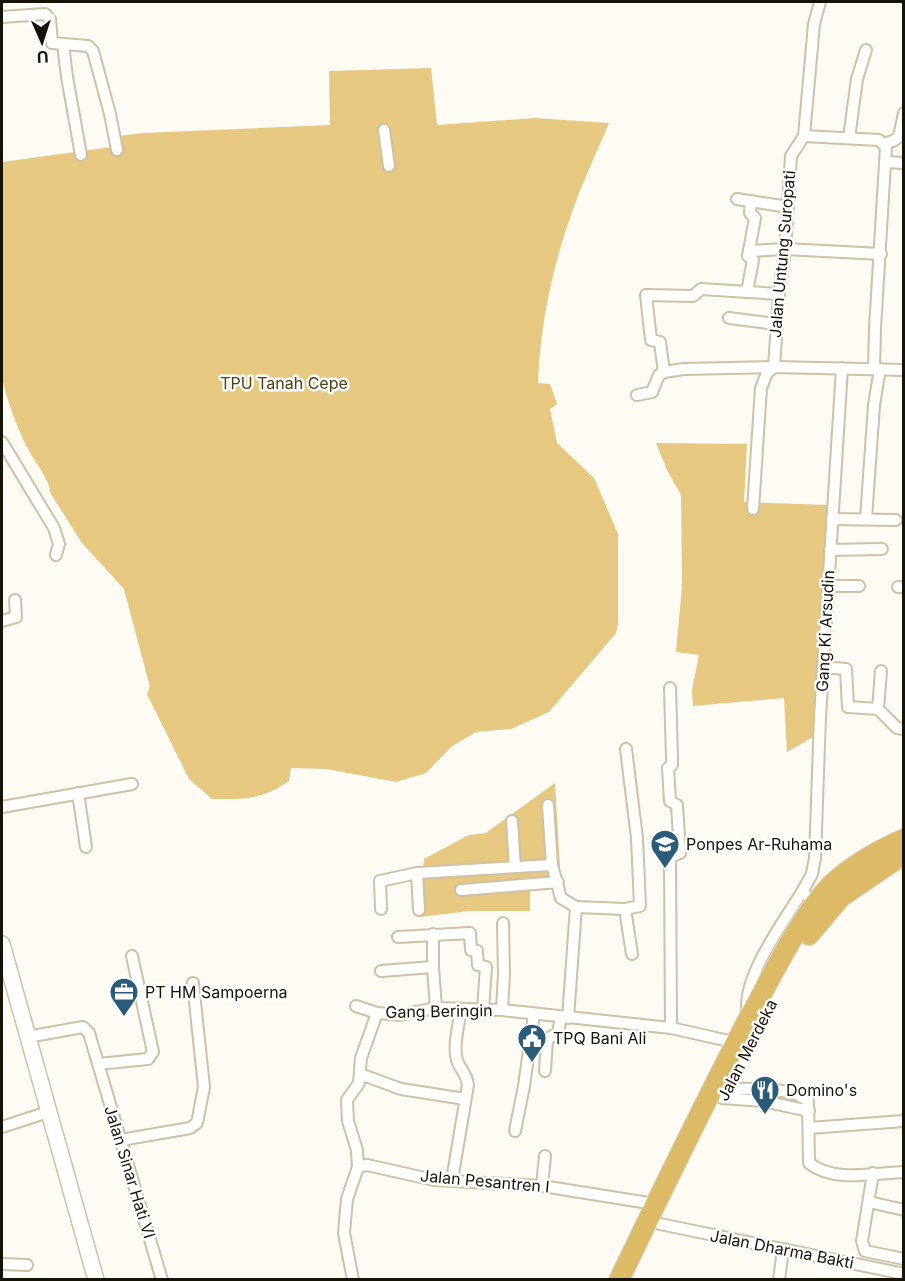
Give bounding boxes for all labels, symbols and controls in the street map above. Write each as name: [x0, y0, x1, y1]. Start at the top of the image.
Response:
north arrow: [12, 12, 72, 72]
text: U: [36, 47, 49, 67]
street label: Jalan Untung Suropati: [765, 170, 799, 338]
park label: TPU Tanah Cepe: [220, 373, 348, 393]
street label: Gang Ki Arsudin: [812, 569, 838, 693]
school or university icon: Ponpes Ar-Ruhama: [649, 828, 681, 870]
place label: Ponpes Ar-Ruhama: [686, 834, 832, 854]
office icon: PT HM Sampoerna: [108, 976, 140, 1018]
place label: PT HM Sampoerna: [145, 982, 288, 1002]
street label: Jalan Merdeka: [713, 996, 781, 1104]
street label: Gang Beringin: [385, 1000, 493, 1022]
public building icon: TPQ Bani Ali: [516, 1022, 548, 1064]
place label: TPQ Bani Ali: [553, 1028, 646, 1048]
restaurant icon: Domino's: [749, 1074, 781, 1116]
place label: Domino's: [786, 1080, 857, 1100]
street label: Jalan Sinar Hati VI: [100, 1103, 160, 1241]
street label: Jalan Pesantren I: [419, 1165, 551, 1197]
street label: Jalan Dharma Bakti: [708, 1225, 856, 1273]

